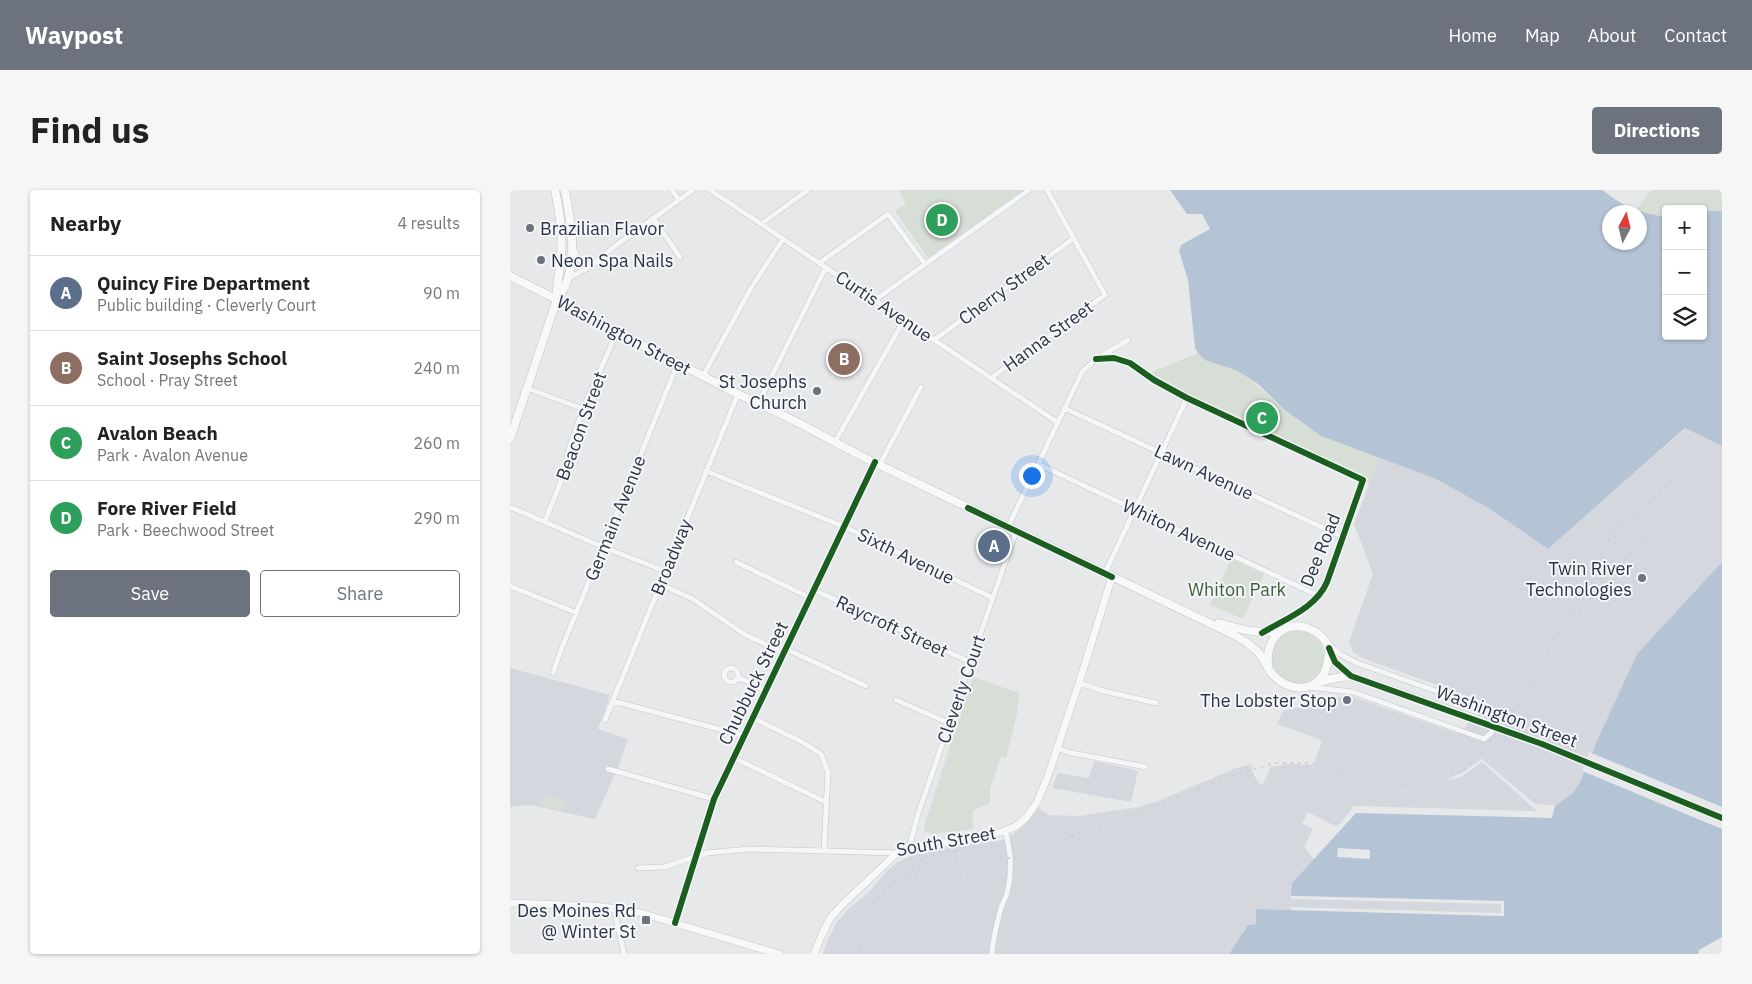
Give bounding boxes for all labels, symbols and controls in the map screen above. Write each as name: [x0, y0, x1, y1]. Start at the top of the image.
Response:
text: Waypost: [25, 19, 123, 51]
text: Home: [1449, 24, 1497, 47]
text: Map: [1525, 24, 1560, 47]
text: About: [1588, 24, 1636, 47]
text: Contact: [1664, 24, 1727, 47]
text: Find us: [30, 107, 149, 153]
button: Directions: [1592, 107, 1722, 154]
pin: D: [926, 201, 958, 239]
north arrow: [1602, 205, 1647, 250]
map controls: [1662, 205, 1707, 340]
button: +: [1662, 205, 1707, 250]
text: Nearby: [50, 209, 121, 237]
text: 4 results: [397, 213, 460, 233]
place label: Brazilian Flavor: [540, 217, 664, 240]
marker: Brazilian Flavor: [524, 222, 536, 234]
street label: Cherry Street: [954, 248, 1054, 330]
place label: Neon Spa Nails: [551, 249, 673, 272]
button: −: [1662, 250, 1707, 295]
marker: Neon Spa Nails: [535, 254, 547, 266]
street label: Curtis Avenue: [831, 265, 937, 347]
text: Quincy Fire Department: [97, 271, 310, 295]
text: A: [61, 283, 71, 303]
text: 90 m: [423, 283, 460, 303]
street label: Washington Street: [553, 290, 695, 380]
text: Public building · Cleverly Court: [97, 295, 316, 315]
button: layers: [1662, 295, 1707, 340]
street label: Hanna Street: [998, 296, 1098, 376]
pin: B: [828, 340, 860, 378]
text: Saint Josephs School: [97, 346, 287, 370]
text: B: [61, 358, 71, 378]
text: 240 m: [413, 358, 460, 378]
street label: Beacon Street: [551, 368, 611, 484]
text: School · Pray Street: [97, 370, 238, 390]
place label: St Josephs Church: [719, 370, 807, 414]
marker: St Josephs Church: [811, 385, 823, 397]
pin: C: [1246, 399, 1278, 437]
text: Avalon Beach: [97, 421, 218, 445]
text: C: [61, 433, 71, 453]
text: 260 m: [413, 433, 460, 453]
street label: Lawn Avenue: [1151, 439, 1257, 505]
text: Park · Avalon Avenue: [97, 445, 248, 465]
street label: Germain Avenue: [579, 452, 651, 584]
your location: [1019, 463, 1045, 489]
street label: Whiton Avenue: [1119, 494, 1239, 566]
text: Fore River Field: [97, 496, 237, 520]
text: D: [60, 508, 72, 528]
text: 290 m: [413, 508, 460, 528]
street label: Dee Road: [1295, 510, 1345, 590]
street label: Broadway: [645, 515, 697, 599]
text: Park · Beechwood Street: [97, 520, 274, 540]
street label: Sixth Avenue: [854, 523, 958, 589]
pin: A: [978, 527, 1010, 565]
place label: Twin River Technologies: [1526, 557, 1632, 601]
button: Save: [50, 570, 250, 617]
button: Share: [260, 570, 460, 617]
marker: Twin River Technologies: [1636, 572, 1648, 584]
park label: Whiton Park: [1188, 578, 1287, 601]
street label: Raycroft Street: [832, 590, 952, 662]
street label: Chubbuck Street: [713, 617, 793, 749]
street label: Cleverly Court: [932, 632, 990, 746]
street label: Washington Street: [1433, 680, 1581, 752]
place label: The Lobster Stop: [1200, 689, 1337, 712]
marker: The Lobster Stop: [1341, 694, 1353, 706]
street label: South Street: [894, 821, 998, 861]
place label: Des Moines Rd @ Winter St: [517, 899, 636, 943]
marker: Des Moines Rd @ Winter St: [640, 914, 652, 926]

